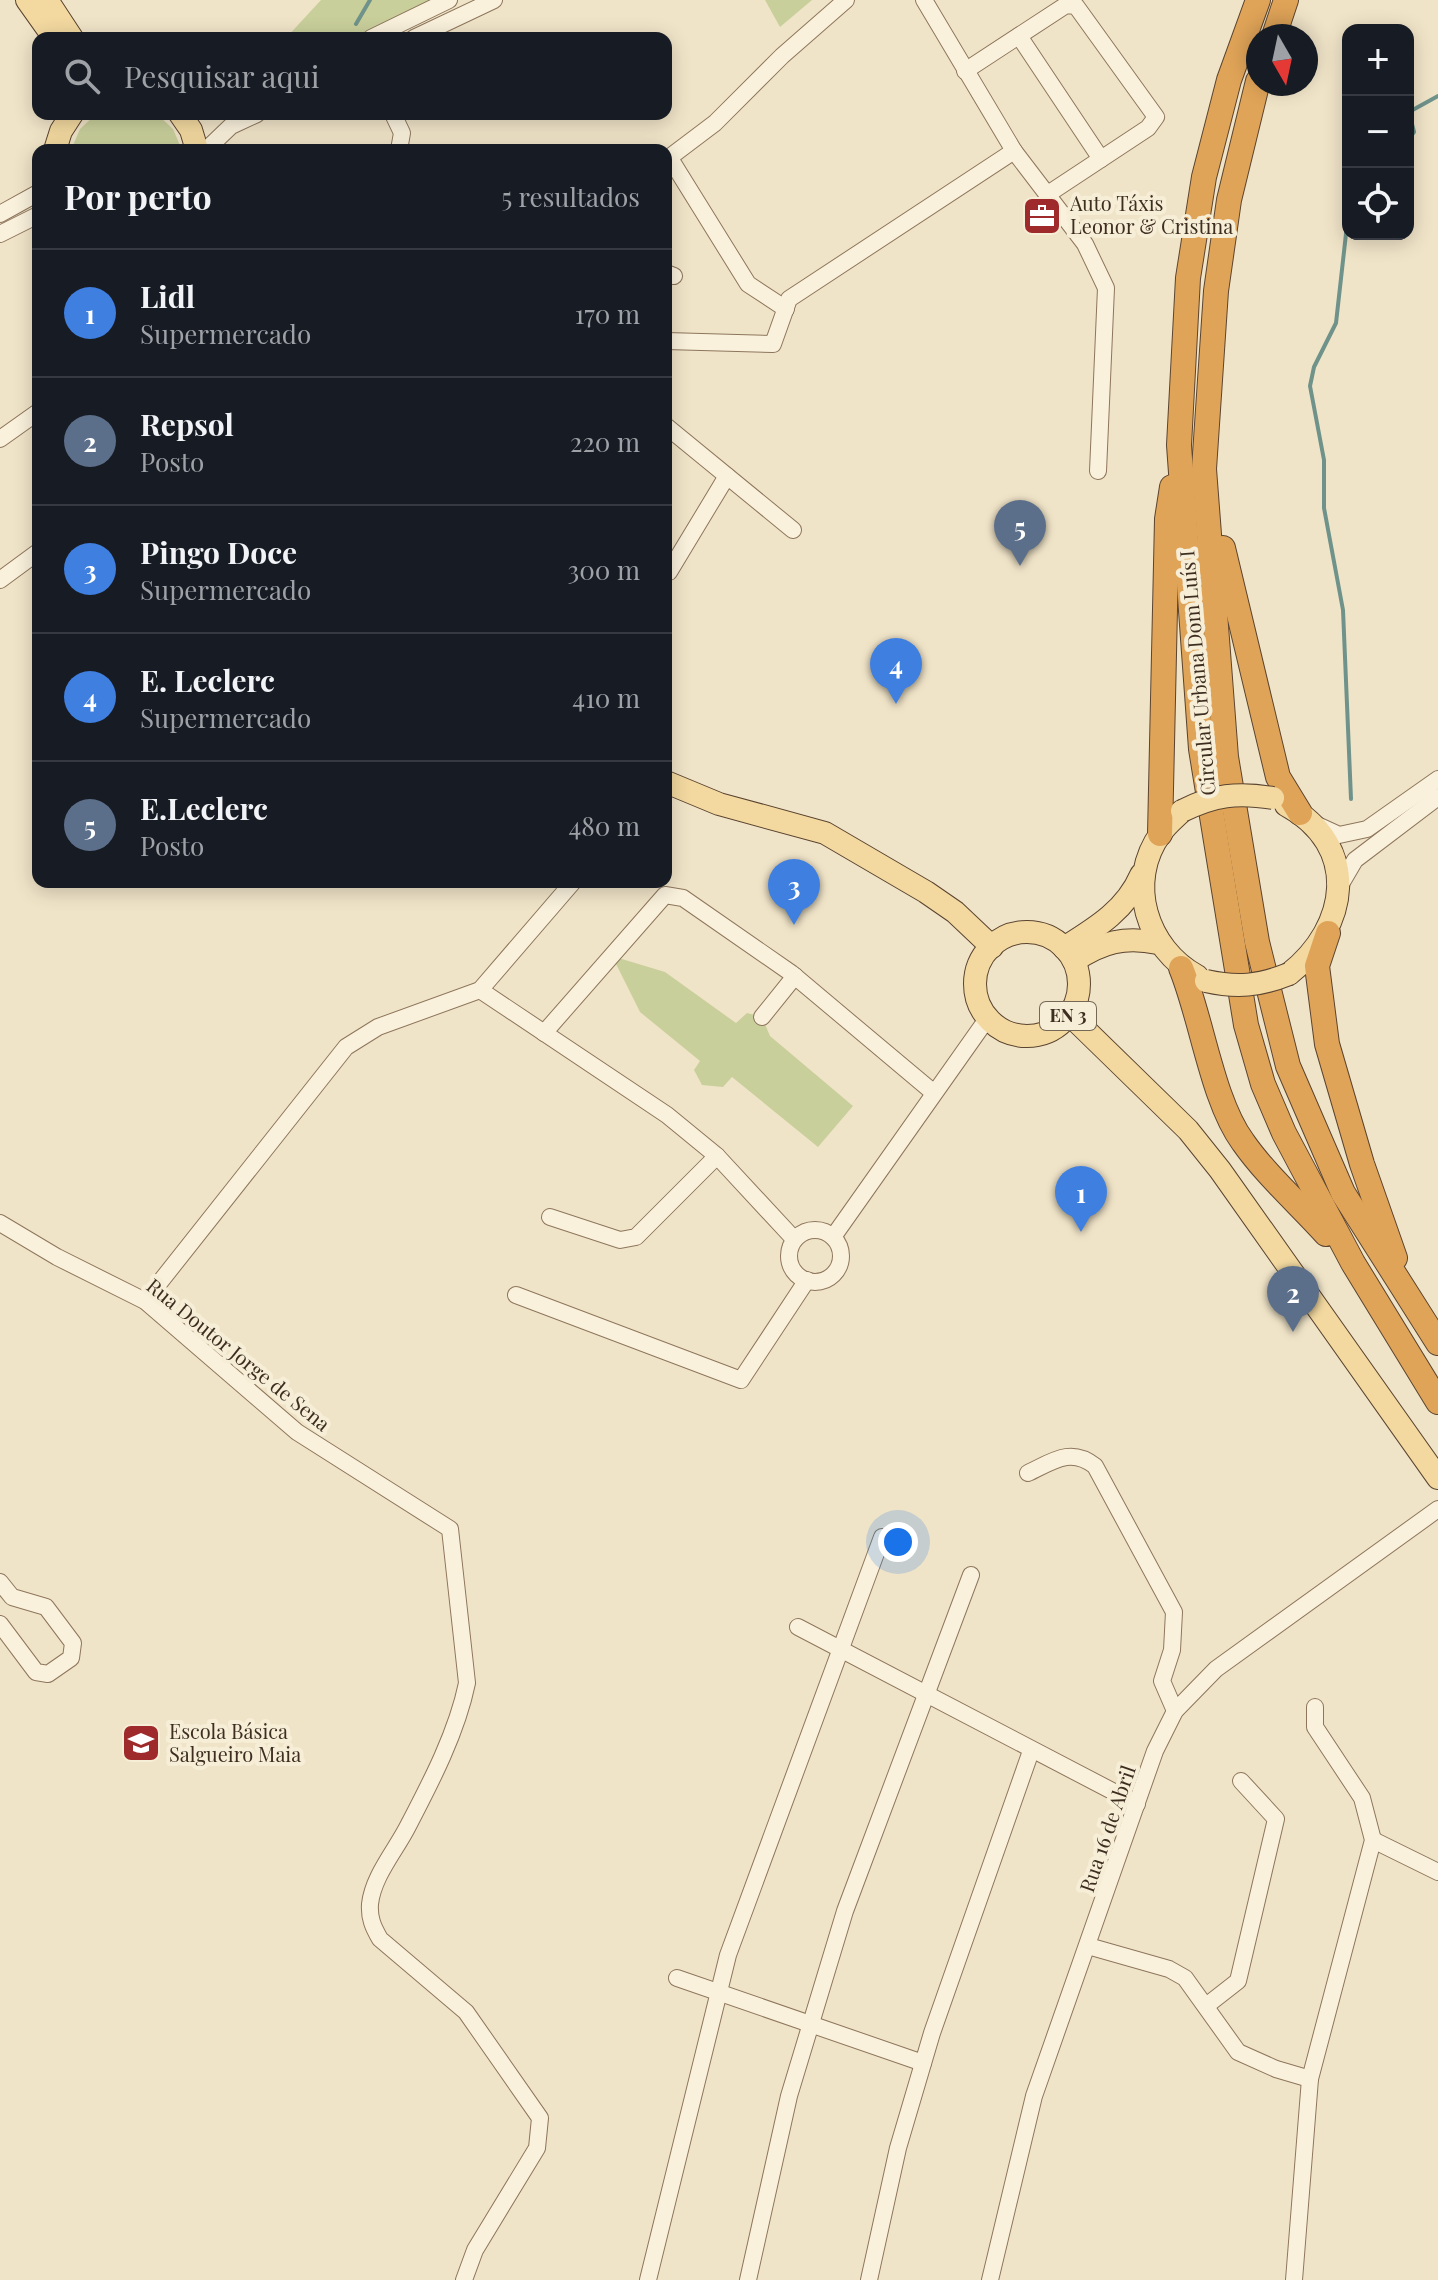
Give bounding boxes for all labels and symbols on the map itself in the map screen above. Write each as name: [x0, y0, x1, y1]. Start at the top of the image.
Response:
north arrow: [1246, 24, 1318, 96]
place label: Auto Táxis Leonor & Cristina: [1069, 189, 1233, 239]
office icon: Auto Táxis Leonor & Cristina: [1021, 195, 1063, 237]
pin: 5: [994, 500, 1046, 566]
street label: Circular Urbana Dom Luís I: [1172, 549, 1221, 797]
pin: 4: [870, 638, 922, 704]
pin: 3: [768, 859, 820, 925]
road number: EN 3: [1040, 1002, 1096, 1030]
pin: 1: [1055, 1166, 1107, 1232]
pin: 2: [1267, 1266, 1319, 1332]
street label: Rua Doutor Jorge de Sena: [142, 1271, 336, 1436]
your location: [878, 1522, 918, 1562]
place label: Escola Básica Salgueiro Maia: [169, 1717, 301, 1767]
school or university icon: Escola Básica Salgueiro Maia: [120, 1722, 162, 1764]
street label: Rua 16 de Abril: [1072, 1761, 1141, 1895]

